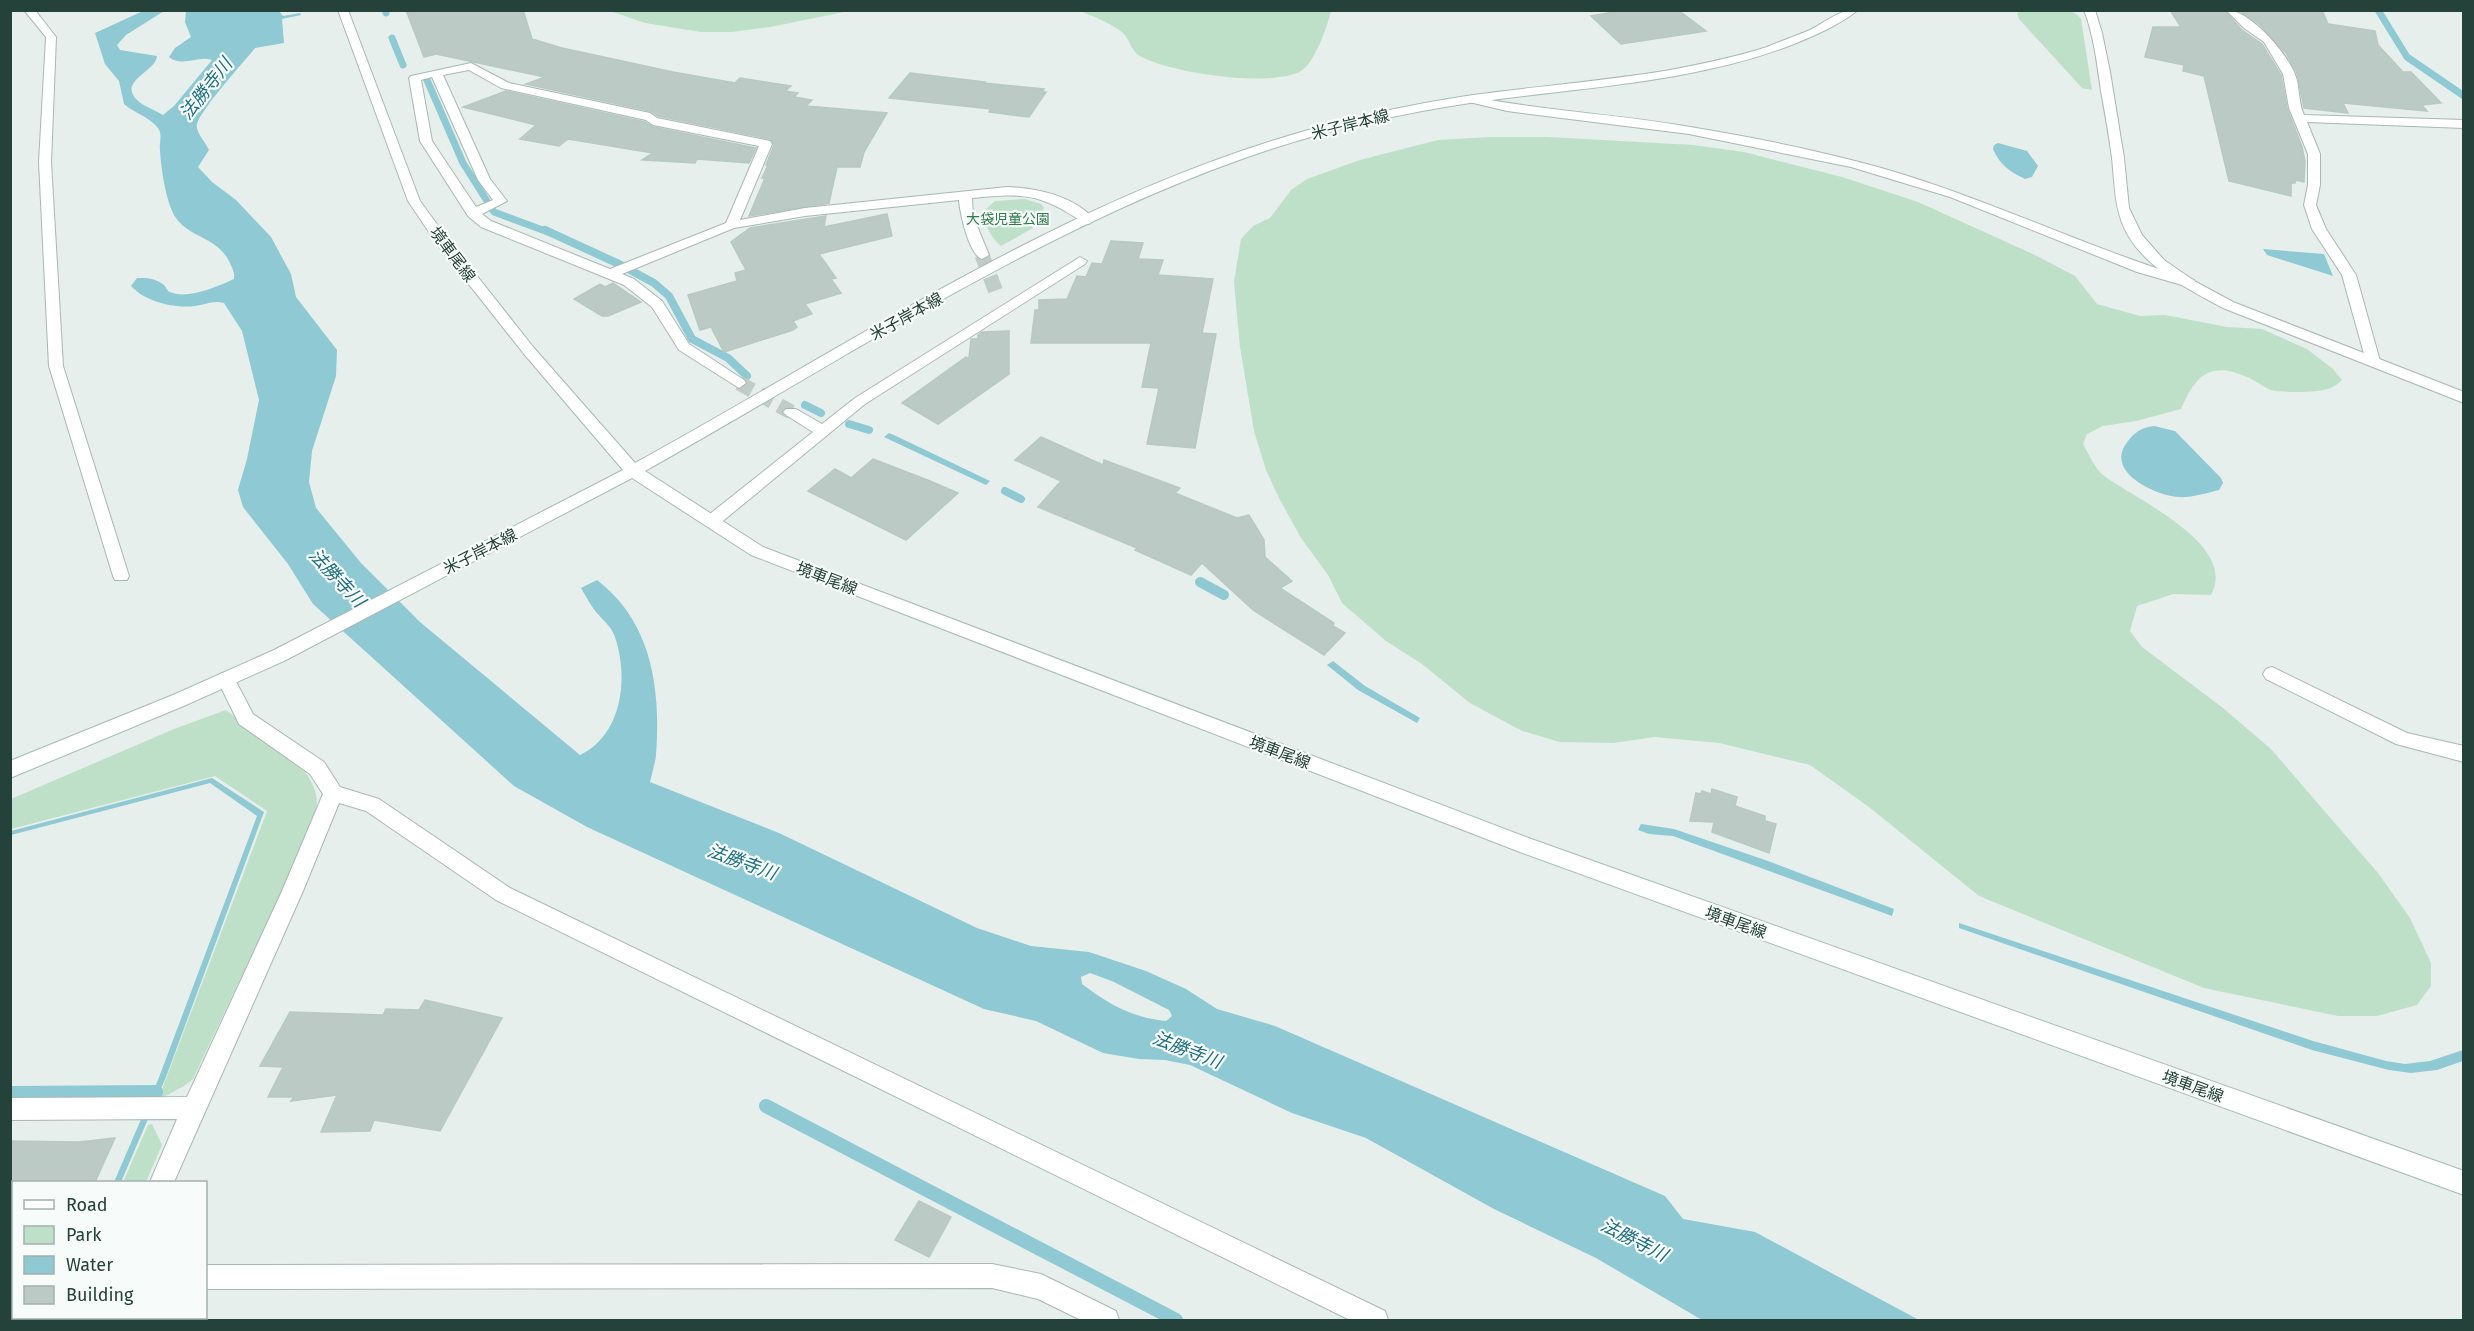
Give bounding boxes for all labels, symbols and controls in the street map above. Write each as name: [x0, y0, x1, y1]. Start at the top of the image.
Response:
water label: 法勝寺川: [175, 52, 238, 124]
street label: 米子岸本線: [1309, 106, 1391, 143]
park label: 大袋児童公園: [966, 211, 1050, 228]
street label: 境車尾線: [426, 223, 479, 286]
street label: 米子岸本線: [867, 289, 946, 344]
street label: 米子岸本線: [440, 525, 520, 578]
water label: 法勝寺川: [304, 544, 371, 613]
street label: 境車尾線: [794, 558, 860, 599]
street label: 境車尾線: [1247, 732, 1313, 773]
water label: 法勝寺川: [704, 839, 781, 885]
street label: 境車尾線: [1703, 903, 1769, 942]
water label: 法勝寺川: [1149, 1027, 1226, 1074]
street label: 境車尾線: [2160, 1067, 2226, 1106]
legend: [12, 1181, 207, 1319]
text: Road: [66, 1194, 108, 1216]
water label: 法勝寺川: [1597, 1214, 1673, 1267]
text: Park: [66, 1224, 102, 1246]
text: Water: [66, 1254, 113, 1276]
text: Building: [66, 1284, 134, 1306]

